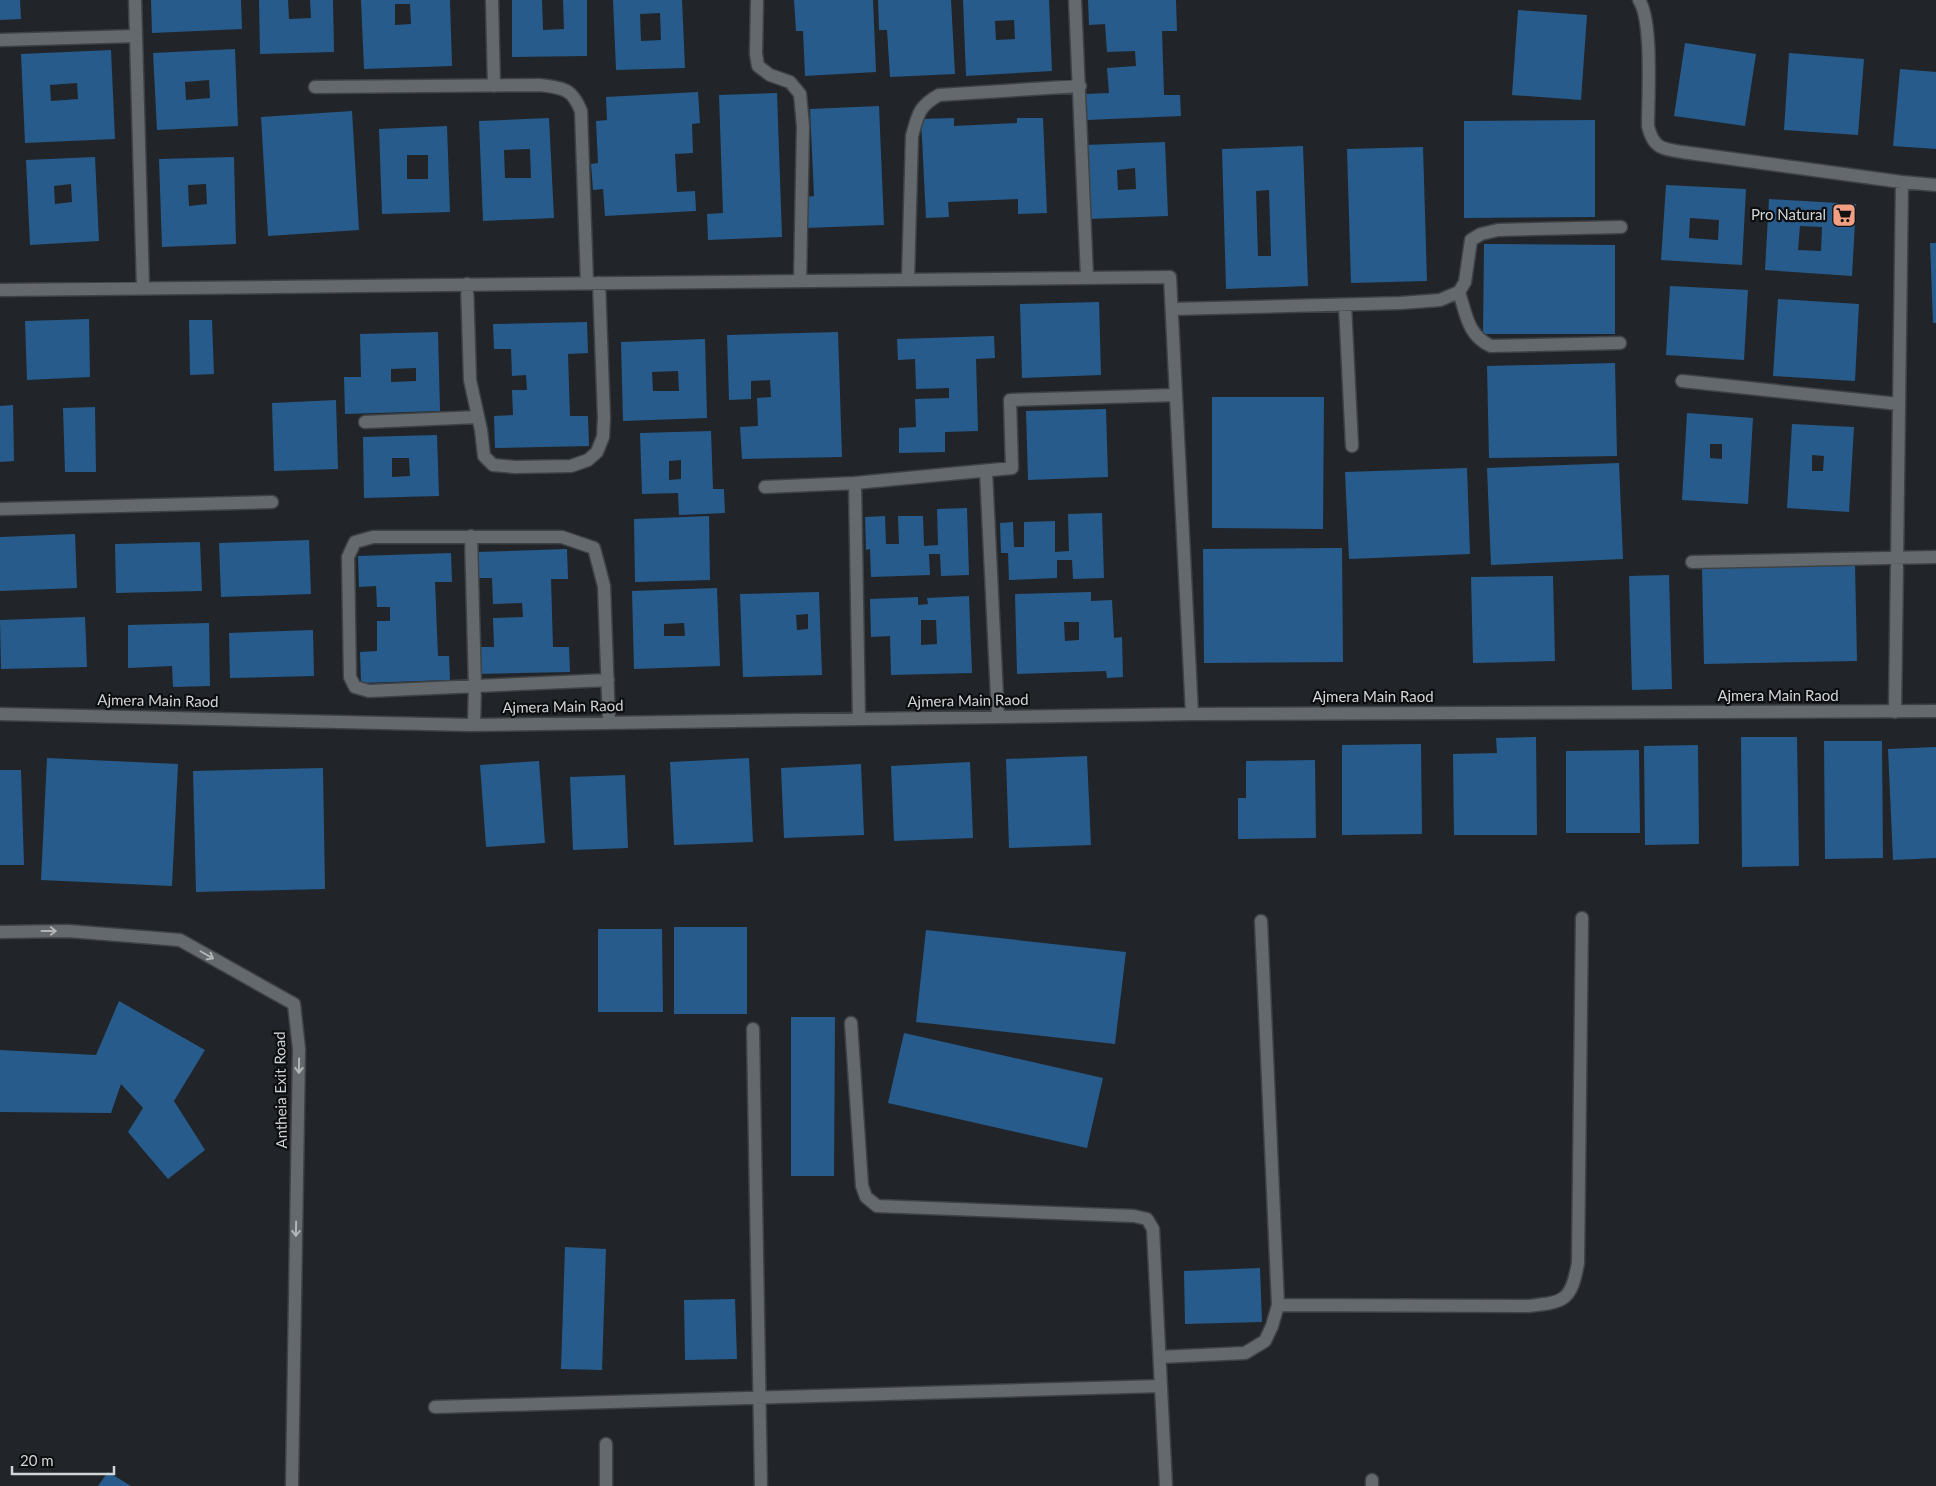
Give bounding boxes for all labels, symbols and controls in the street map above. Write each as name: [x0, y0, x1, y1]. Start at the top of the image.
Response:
supermarket icon: Pro Natural: [1831, 202, 1857, 228]
place label: Pro Natural: [1751, 205, 1826, 223]
street label: Ajmera Main Raod: [1717, 686, 1839, 704]
street label: Ajmera Main Raod: [1312, 687, 1434, 705]
street label: Ajmera Main Raod: [97, 690, 219, 710]
street label: Ajmera Main Raod: [907, 690, 1029, 710]
street label: Ajmera Main Raod: [502, 696, 624, 716]
one-way arrow: [40, 926, 56, 936]
one-way arrow: [199, 950, 214, 960]
street label: Antheia Exit Road: [270, 1031, 290, 1149]
one-way arrow: [294, 1058, 304, 1074]
one-way arrow: [291, 1220, 301, 1237]
scale bar: [12, 1444, 115, 1476]
text: 20 m: [20, 1451, 54, 1469]

